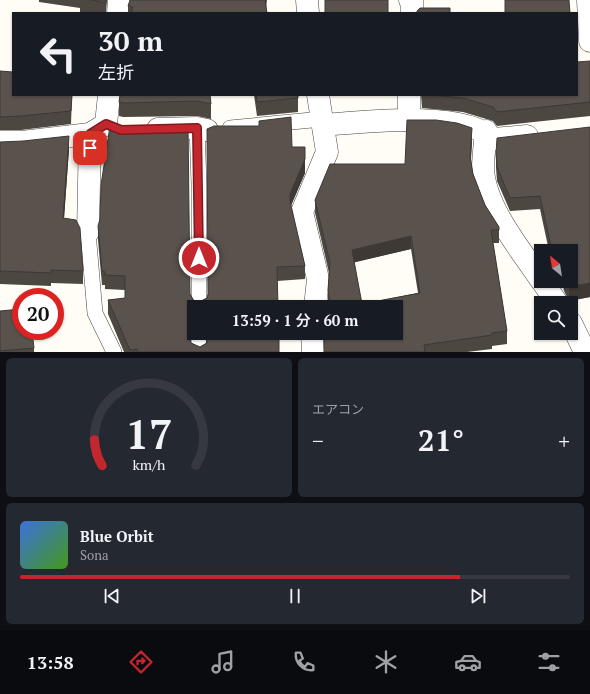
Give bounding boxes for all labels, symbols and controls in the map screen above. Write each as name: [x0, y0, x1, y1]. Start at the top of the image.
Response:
text: 30 m: [98, 22, 163, 59]
icon: left: [32, 28, 84, 80]
text: 左折: [98, 60, 134, 84]
pin: [73, 131, 107, 165]
icon: arrive: [79, 137, 101, 159]
position arrow: [178, 237, 220, 279]
north arrow: [534, 244, 578, 288]
map controls: [534, 244, 578, 340]
speed limit sign: 20: [12, 288, 64, 340]
button: search: [534, 296, 578, 340]
text: 13:59 · 1 分 · 60 m: [232, 310, 358, 330]
text: エアコン: [312, 400, 364, 418]
text: 17: [125, 405, 173, 460]
text: 21°: [418, 420, 464, 460]
text: −: [312, 426, 324, 455]
text: +: [558, 426, 570, 455]
text: km/h: [133, 454, 166, 473]
text: Blue Orbit: [80, 526, 154, 546]
text: Sona: [80, 546, 108, 564]
icon: previous: [101, 585, 123, 607]
icon: pause: [284, 585, 306, 607]
icon: next: [467, 585, 489, 607]
icon: directions: [127, 648, 155, 676]
icon: music: [209, 648, 237, 676]
icon: phone: [290, 648, 318, 676]
icon: climate: [372, 648, 400, 676]
icon: car: [454, 648, 482, 676]
icon: filters: [535, 648, 563, 676]
text: 13:58: [27, 650, 74, 674]

